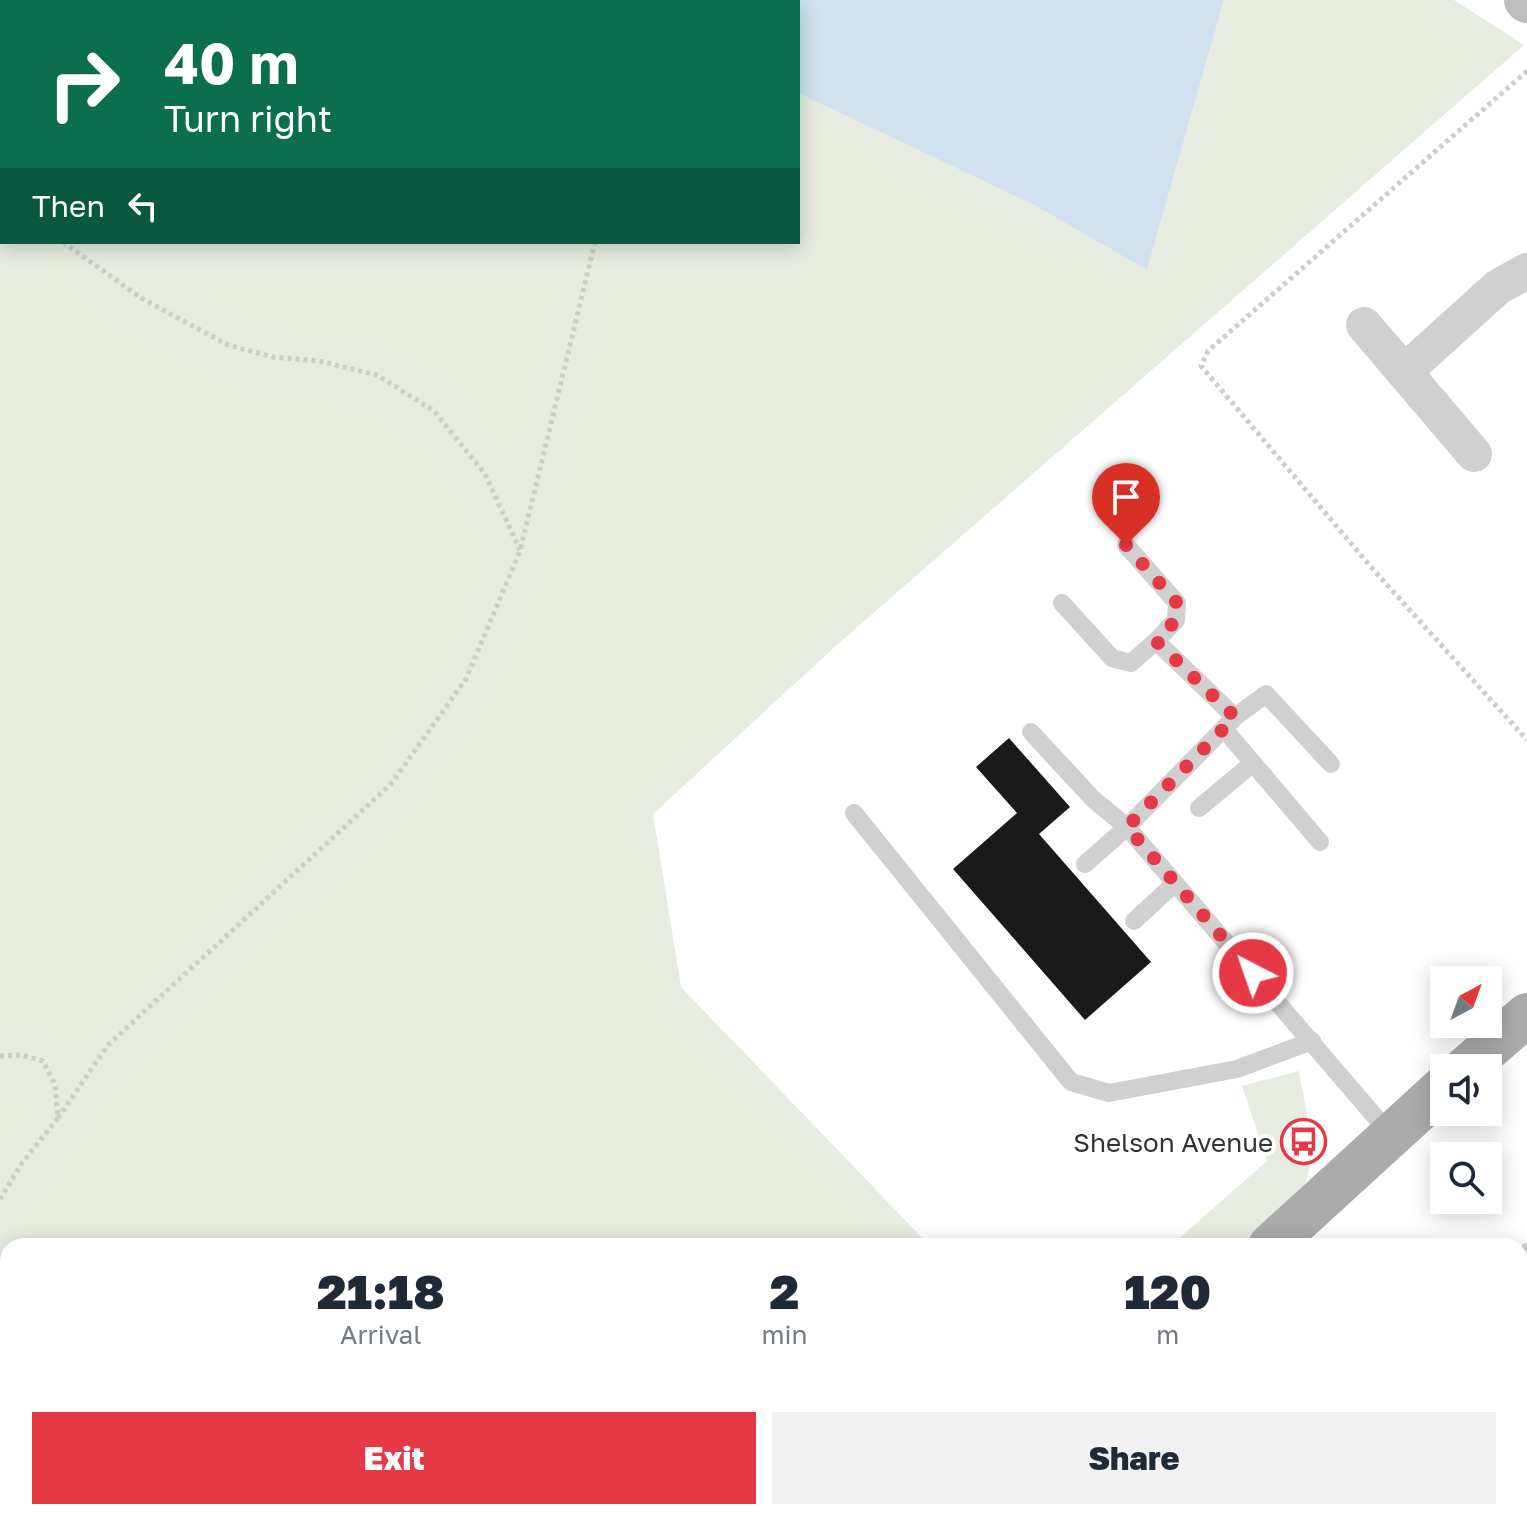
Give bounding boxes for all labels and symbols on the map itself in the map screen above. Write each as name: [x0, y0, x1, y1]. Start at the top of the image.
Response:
pin: [1092, 463, 1160, 545]
position arrow: [1211, 931, 1295, 1015]
north arrow: [1430, 966, 1502, 1038]
bus stop icon: Shelson Avenue: [1280, 1118, 1328, 1166]
place label: Shelson Avenue: [1073, 1127, 1273, 1158]

